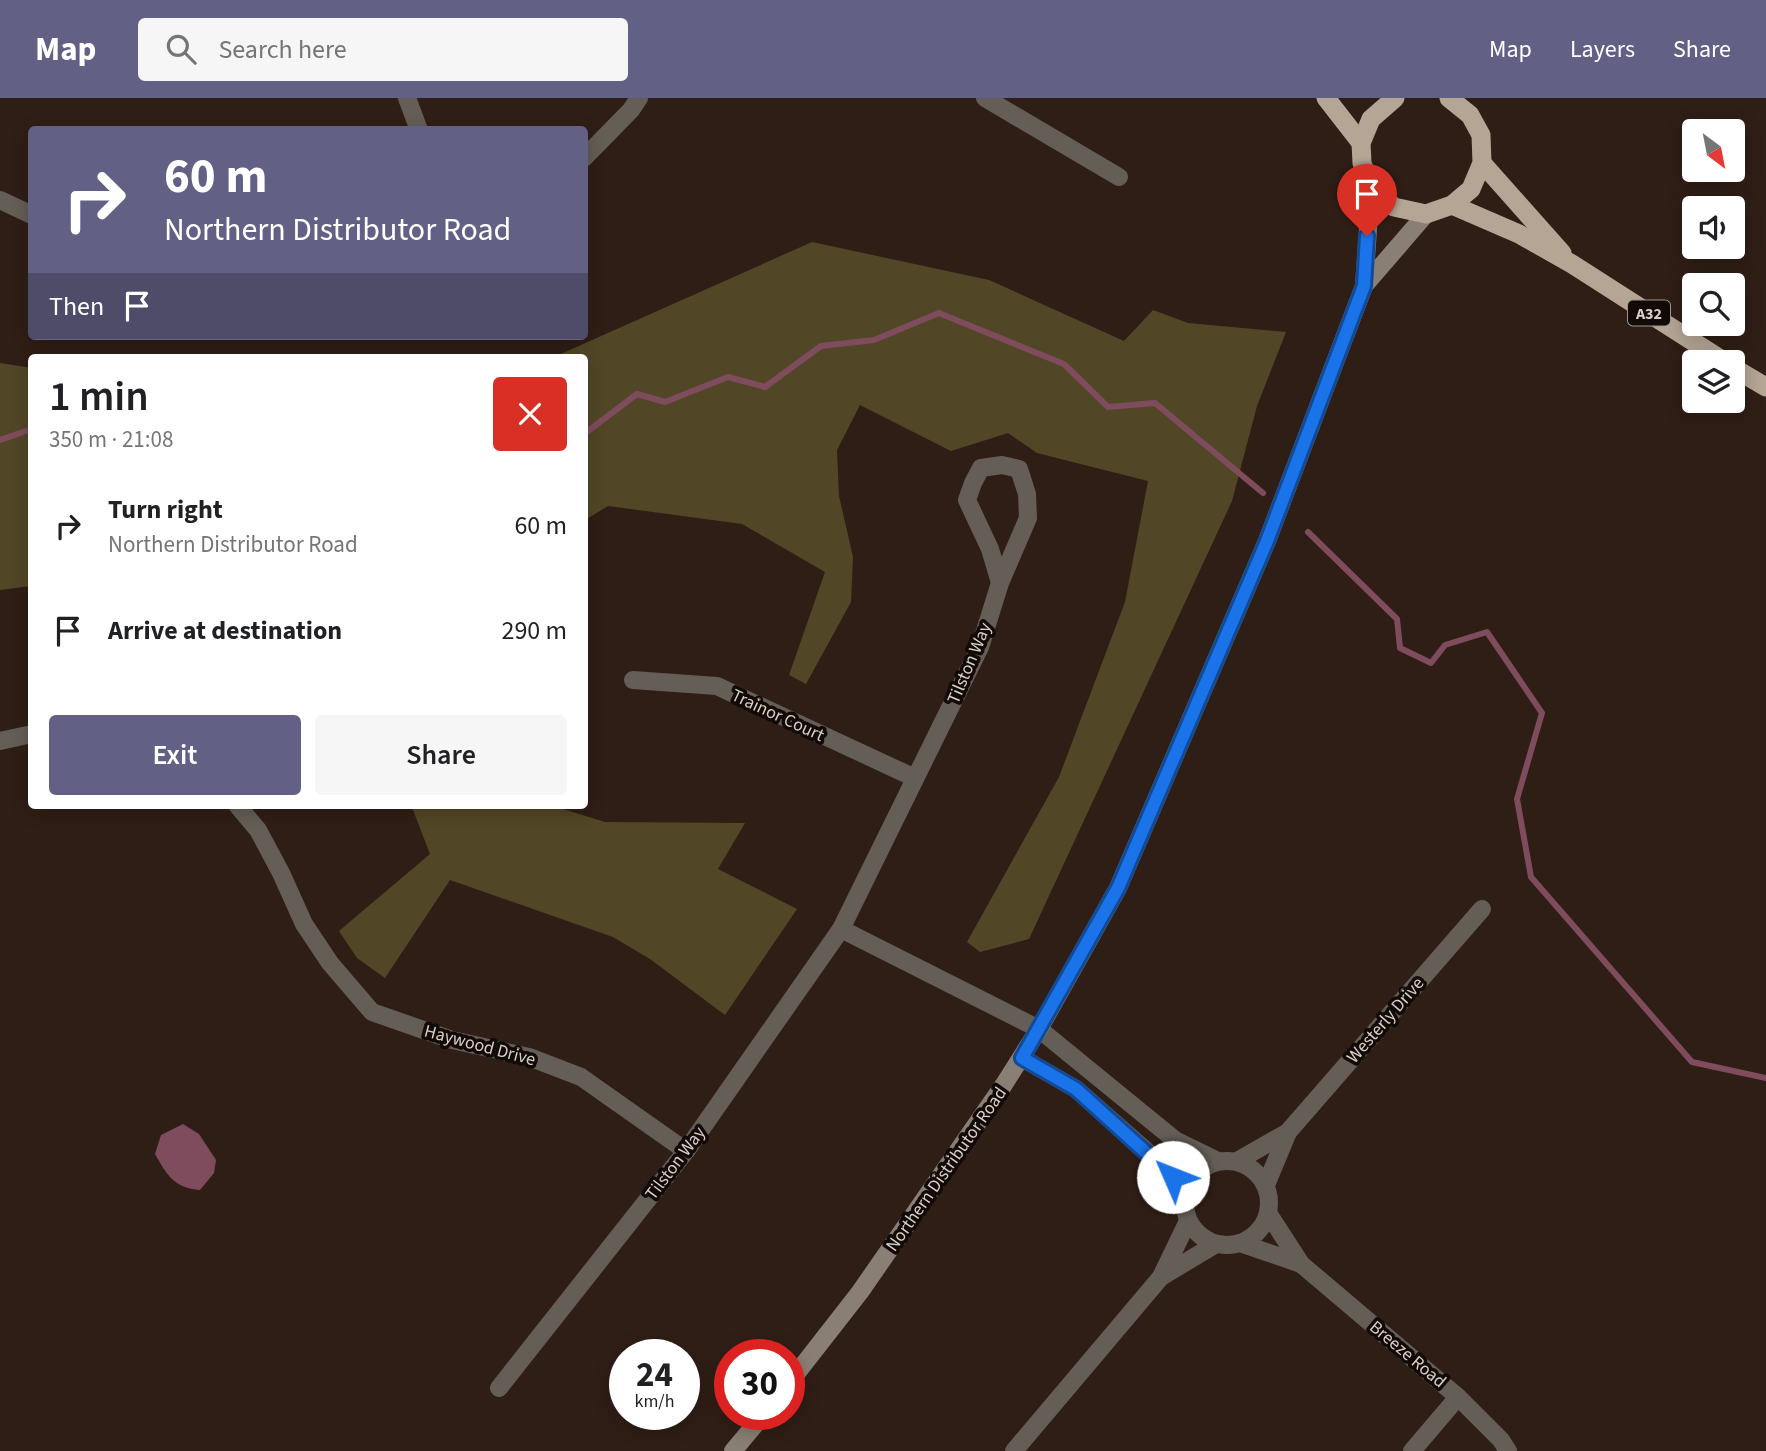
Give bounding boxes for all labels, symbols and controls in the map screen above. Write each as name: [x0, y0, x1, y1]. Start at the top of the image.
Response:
search box: [138, 18, 628, 81]
text: Map: [35, 26, 96, 73]
icon: search: [162, 30, 200, 68]
text: Search here: [218, 31, 347, 68]
text: Map: [1489, 32, 1532, 67]
text: Layers: [1570, 32, 1635, 67]
text: Share: [1673, 32, 1731, 67]
north arrow: [1682, 119, 1745, 182]
map controls: [1682, 119, 1745, 413]
text: 60 m: [164, 142, 268, 212]
icon: right: [49, 154, 140, 245]
pin: [1337, 164, 1397, 236]
icon: arrive: [1348, 175, 1386, 213]
button: sound: [1682, 196, 1745, 259]
text: Northern Distributor Road: [164, 207, 511, 253]
button: search: [1682, 273, 1745, 336]
icon: arrive: [118, 287, 156, 325]
text: Then: [49, 288, 104, 325]
road number: A32: [1628, 300, 1670, 326]
button: layers: [1682, 350, 1745, 413]
text: 1 min: [49, 367, 149, 427]
button: close: [493, 377, 567, 451]
text: 350 m · 21:08: [49, 423, 173, 456]
text: Turn right: [108, 491, 223, 528]
icon: right: [49, 507, 87, 545]
text: 60 m: [514, 507, 567, 544]
text: Northern Distributor Road: [108, 528, 358, 561]
icon: arrive: [49, 612, 87, 650]
text: Arrive at destination: [108, 612, 342, 649]
text: 290 m: [501, 612, 567, 649]
street label: Tilston Way: [941, 618, 998, 708]
street label: Trainor Court: [727, 683, 828, 748]
button: Exit: [49, 715, 301, 795]
button: Share: [315, 715, 567, 795]
street label: Westerly Drive: [1341, 972, 1430, 1069]
street label: Haywood Drive: [421, 1019, 538, 1072]
street label: Northern Distributor Road: [880, 1082, 1013, 1256]
street label: Tilston Way: [639, 1121, 712, 1205]
position arrow: [1136, 1140, 1210, 1214]
street label: Breeze Road: [1364, 1315, 1451, 1394]
speed limit sign: 30: [714, 1339, 805, 1430]
text: 24: [636, 1350, 673, 1400]
text: km/h: [635, 1389, 674, 1414]

